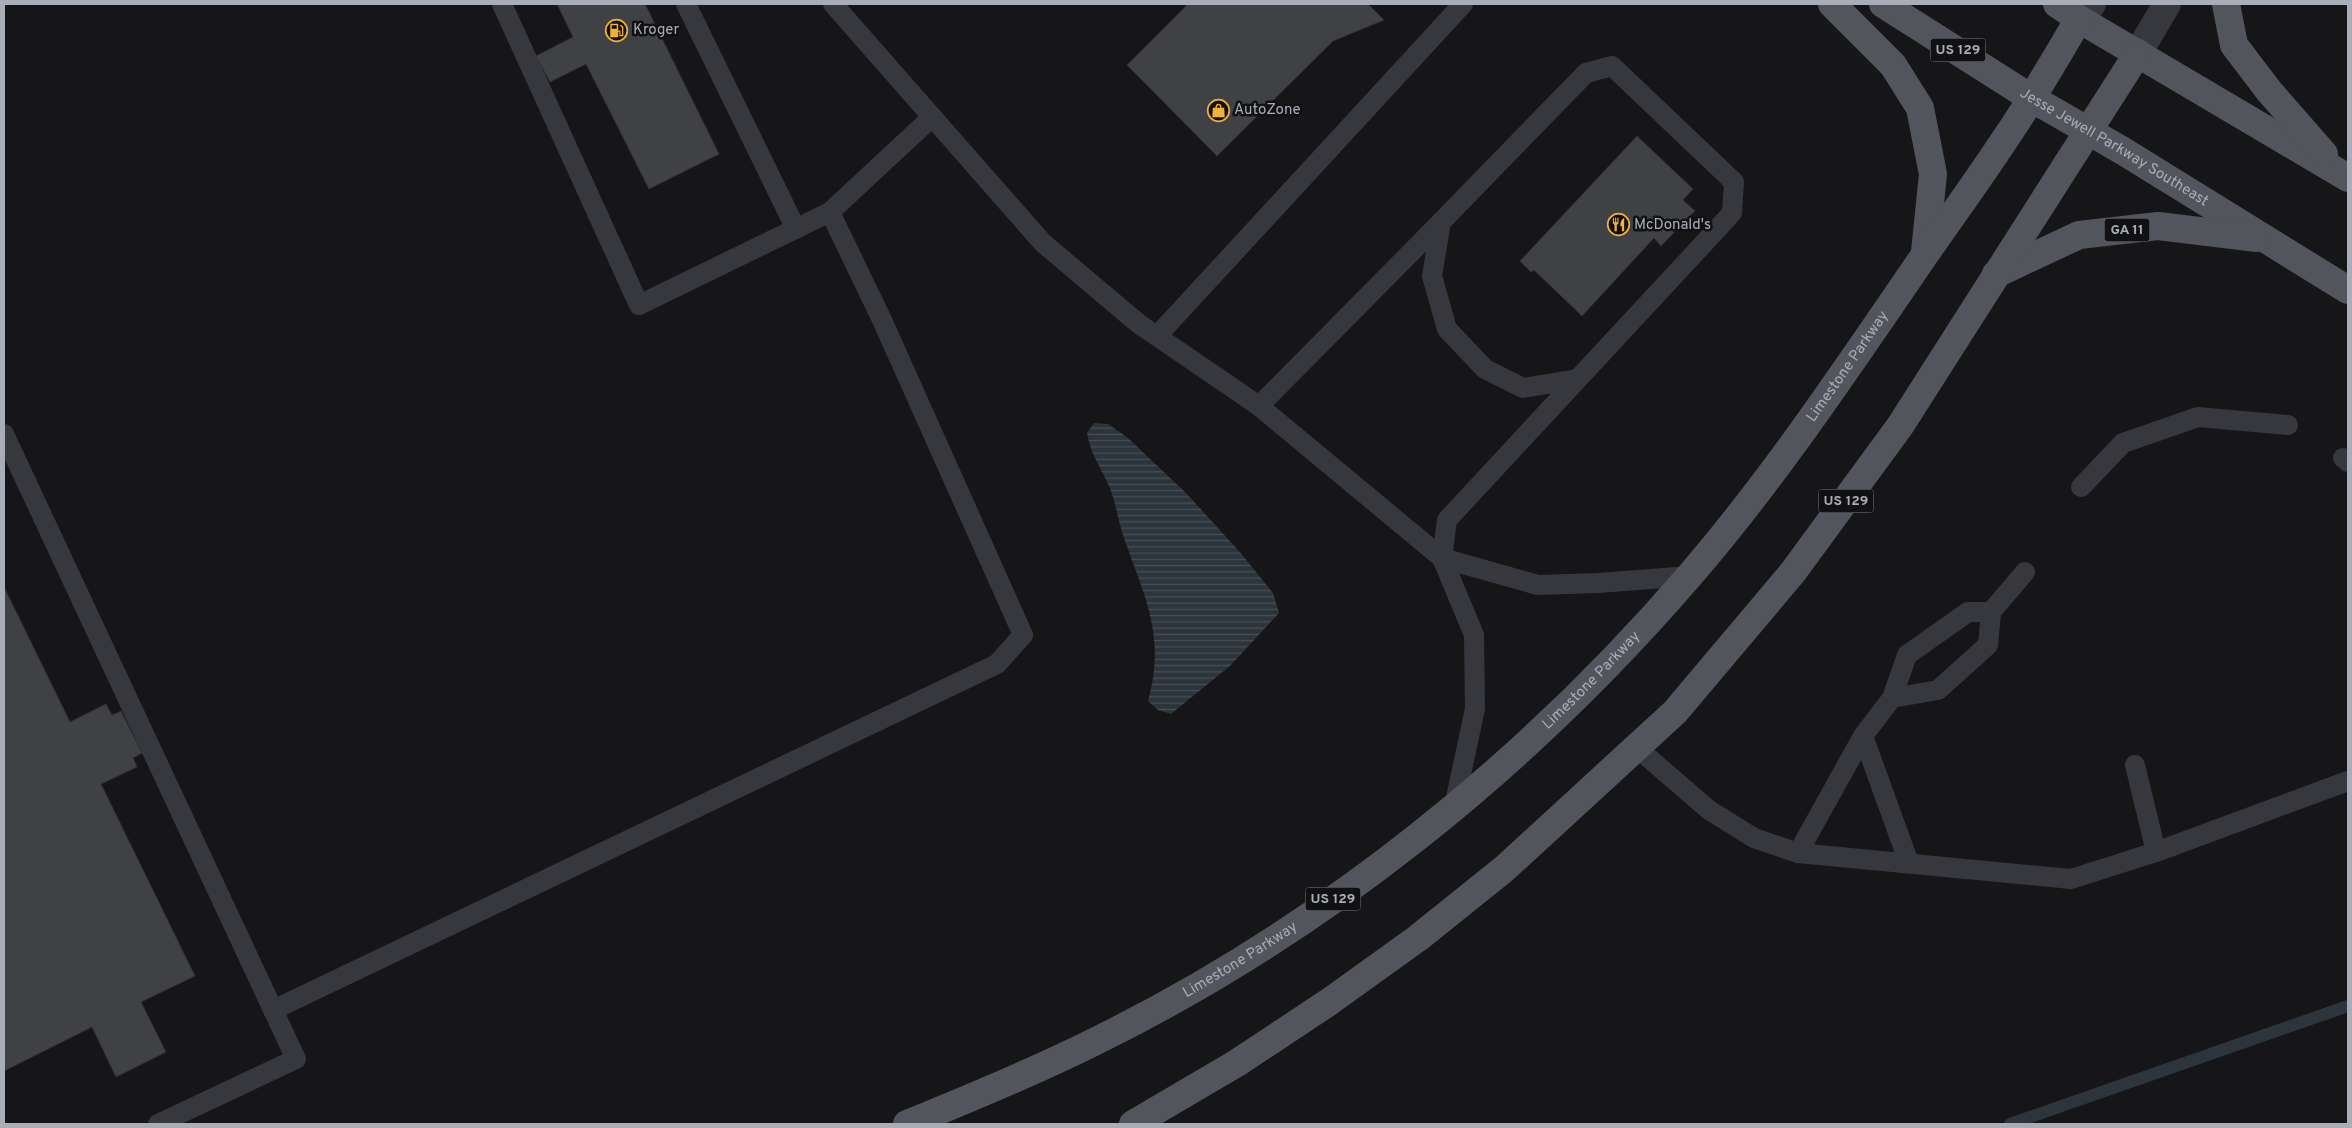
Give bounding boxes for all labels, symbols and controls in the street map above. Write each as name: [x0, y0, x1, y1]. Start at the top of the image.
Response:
fuel station icon: Kroger: [605, 18, 629, 42]
place label: Kroger: [633, 21, 680, 40]
road number: US 129: [1930, 38, 1986, 62]
street label: Jesse Jewell Parkway Southeast: [2016, 84, 2212, 211]
shop icon: AutoZone: [1206, 98, 1230, 122]
place label: AutoZone: [1234, 101, 1301, 120]
restaurant icon: McDonald's: [1606, 213, 1630, 237]
place label: McDonald's: [1634, 216, 1711, 235]
road number: GA 11: [2104, 218, 2150, 242]
street label: Limestone Parkway: [1802, 307, 1893, 426]
road number: US 129: [1818, 490, 1874, 512]
street label: Limestone Parkway: [1538, 627, 1644, 734]
road number: US 129: [1306, 888, 1360, 911]
street label: Limestone Parkway: [1180, 917, 1301, 1002]

